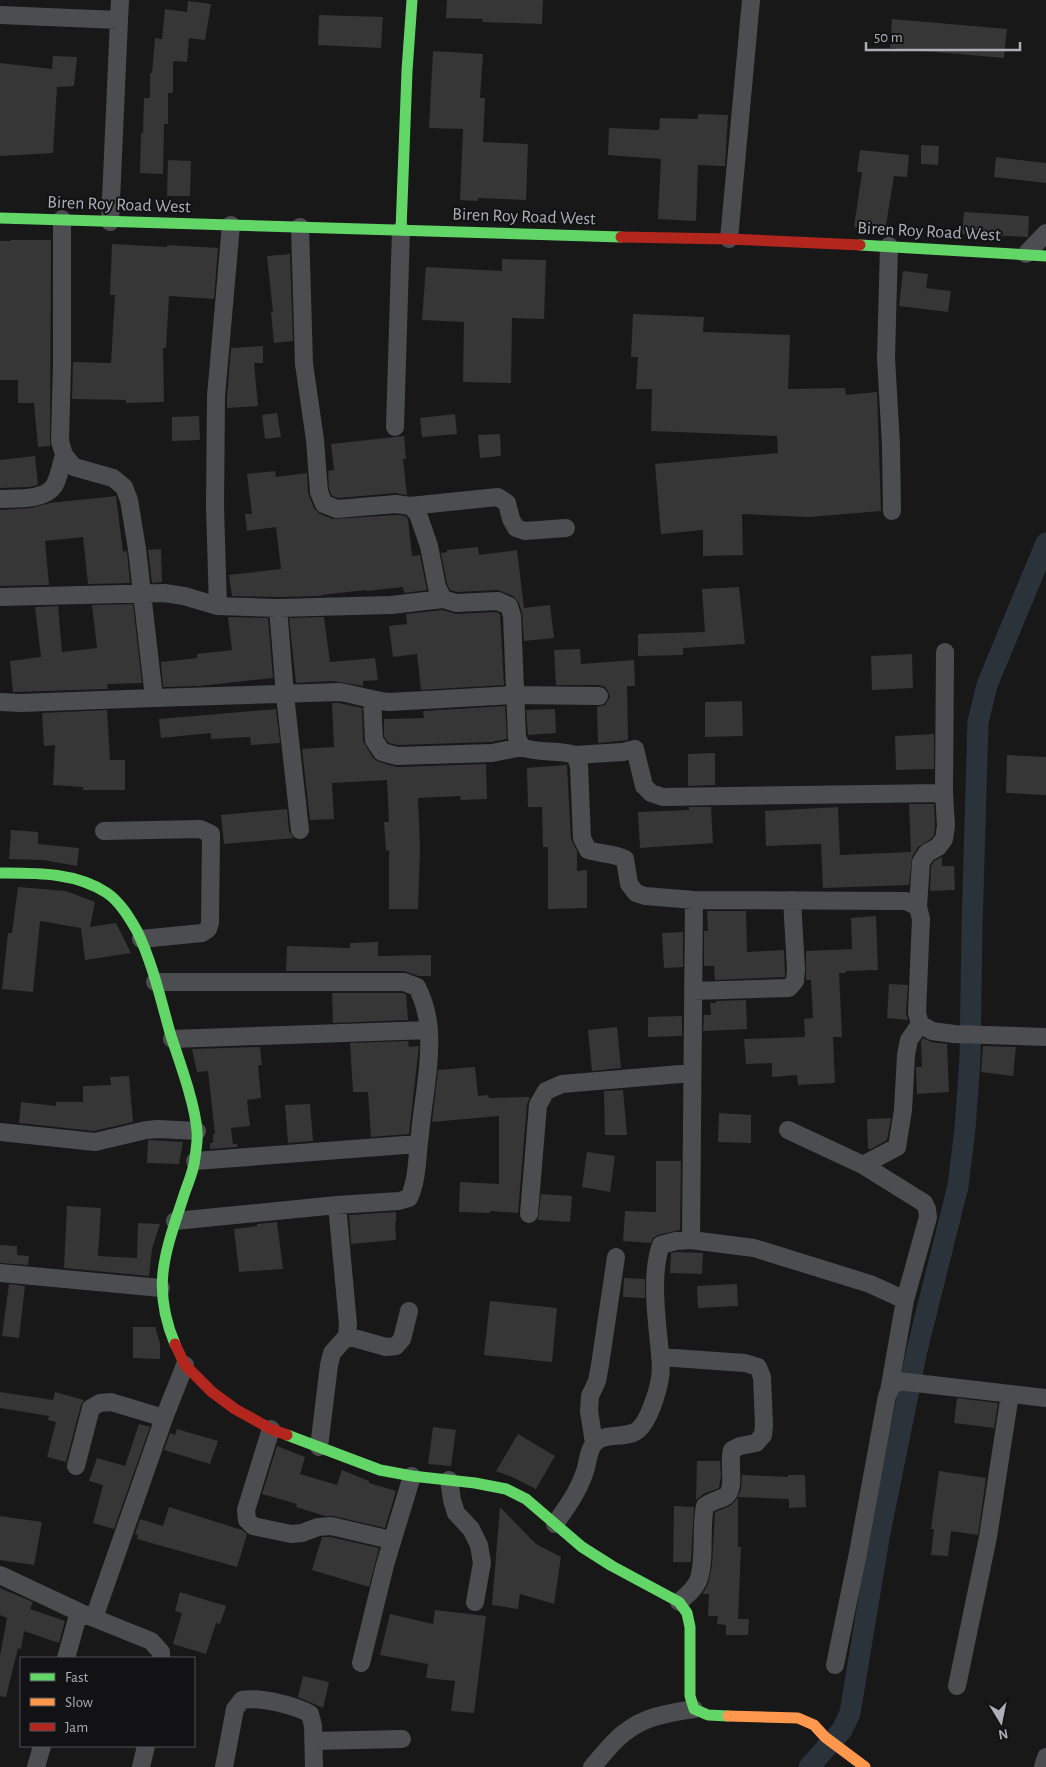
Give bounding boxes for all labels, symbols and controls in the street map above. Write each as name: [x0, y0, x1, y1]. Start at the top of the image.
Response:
scale bar: [866, 20, 1020, 52]
text: 50 m: [874, 30, 903, 45]
street label: Biren Roy Road West: [47, 193, 191, 217]
street label: Biren Roy Road West: [452, 205, 596, 229]
street label: Biren Roy Road West: [857, 219, 1001, 245]
legend: [20, 1657, 195, 1747]
text: Fast: [65, 1670, 89, 1685]
text: Slow: [65, 1695, 93, 1710]
north arrow: [976, 1697, 1026, 1747]
text: Jam: [65, 1720, 88, 1735]
text: N: [997, 1726, 1009, 1742]

